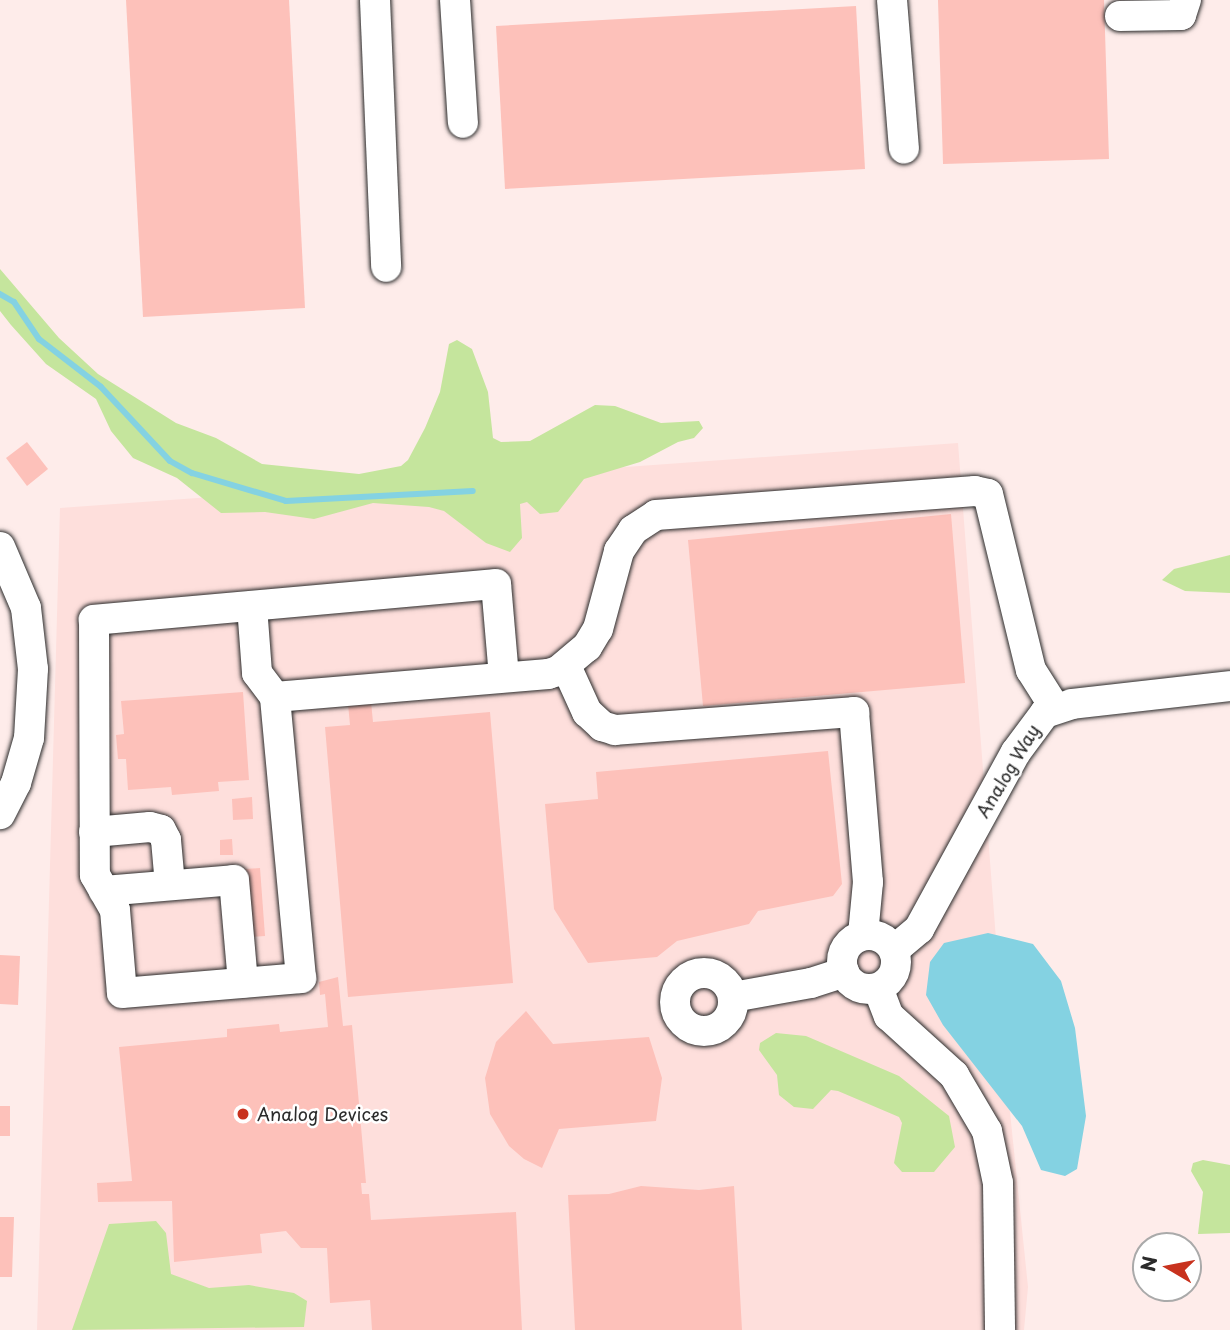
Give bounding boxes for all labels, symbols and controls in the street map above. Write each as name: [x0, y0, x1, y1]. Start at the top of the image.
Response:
street label: Analog Way: [972, 720, 1044, 822]
place label: Analog Devices: [257, 1103, 388, 1125]
marker: Analog Devices: [235, 1106, 251, 1122]
north arrow: [1132, 1232, 1202, 1302]
text: N: [1133, 1254, 1163, 1274]

